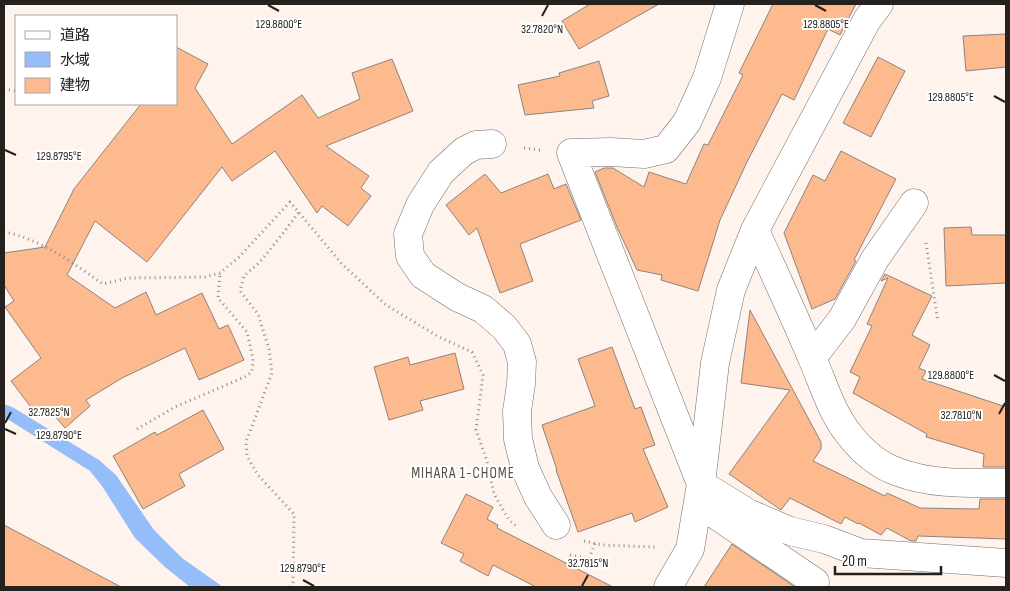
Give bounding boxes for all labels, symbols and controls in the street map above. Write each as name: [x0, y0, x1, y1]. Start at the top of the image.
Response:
legend: [15, 15, 178, 105]
text: 129.8800°E: [256, 17, 302, 32]
text: 129.8805°E: [803, 17, 849, 32]
text: 32.7820°N: [521, 22, 563, 37]
text: 道路: [60, 26, 90, 45]
text: 水域: [60, 51, 90, 70]
text: 建物: [60, 76, 90, 95]
text: 129.8805°E: [928, 90, 974, 105]
text: 129.8795°E: [36, 149, 82, 164]
text: 129.8800°E: [928, 368, 974, 383]
text: 32.7825°N: [28, 405, 70, 420]
text: 32.7810°N: [940, 408, 982, 423]
text: 129.8790°E: [36, 428, 82, 443]
district label: MIHARA 1-CHOME: [411, 464, 515, 483]
scale bar: [835, 544, 941, 576]
text: 20 m: [842, 552, 867, 571]
text: 32.7815°N: [568, 556, 608, 571]
text: 129.8790°E: [280, 561, 326, 576]

